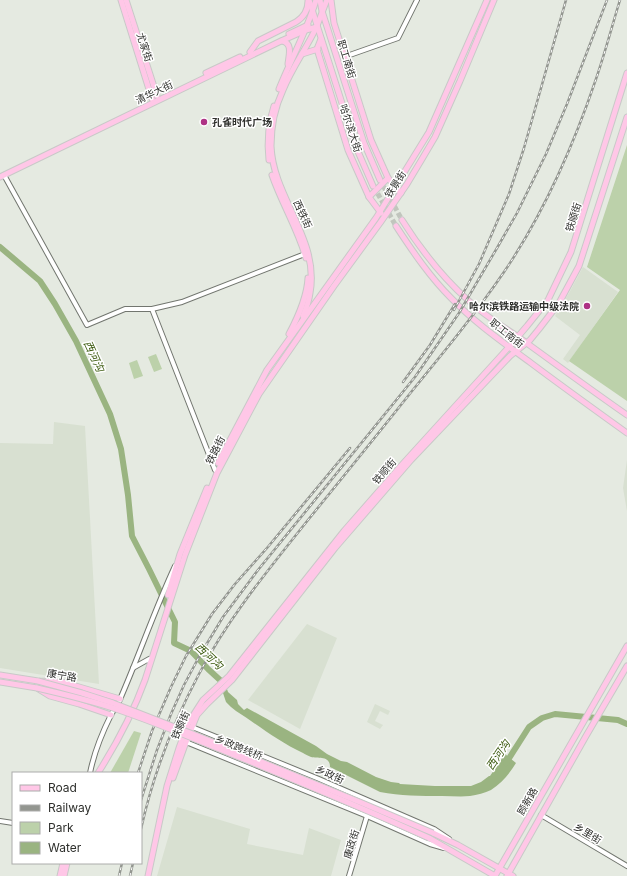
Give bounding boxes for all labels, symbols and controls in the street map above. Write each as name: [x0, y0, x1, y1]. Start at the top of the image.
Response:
street label: 尤家街: [135, 31, 155, 63]
street label: 职工南街: [335, 38, 359, 80]
street label: 清华大街: [133, 78, 175, 106]
street label: 哈尔滨大街: [338, 102, 364, 154]
place label: 孔雀时代广场: [212, 116, 272, 128]
marker: 孔雀时代广场: [199, 117, 209, 127]
street label: 铁景街: [382, 168, 408, 200]
street label: 西铁街: [291, 198, 315, 230]
street label: 铁顺街: [563, 201, 583, 233]
place label: 哈尔滨铁路运输中级法院: [469, 300, 579, 312]
marker: 哈尔滨铁路运输中级法院: [582, 301, 592, 311]
street label: 职工南街: [488, 316, 526, 350]
water label: 西河沟: [81, 338, 108, 375]
street label: 铁路街: [203, 434, 227, 466]
street label: 铁顺街: [370, 456, 398, 486]
water label: 西河沟: [192, 640, 227, 673]
street label: 康宁路: [46, 667, 78, 683]
street label: 铁顺街: [168, 709, 192, 741]
street label: 乡政跨线桥: [214, 732, 264, 762]
water label: 西河沟: [483, 737, 514, 773]
street label: 乡政街: [314, 763, 346, 785]
legend: [12, 772, 142, 864]
text: Road: [48, 780, 77, 795]
street label: 顾新路: [514, 785, 540, 817]
text: Railway: [48, 800, 92, 815]
text: Park: [48, 820, 74, 835]
street label: 乡里街: [572, 820, 604, 846]
street label: 康政街: [341, 828, 361, 860]
text: Water: [48, 840, 82, 855]

